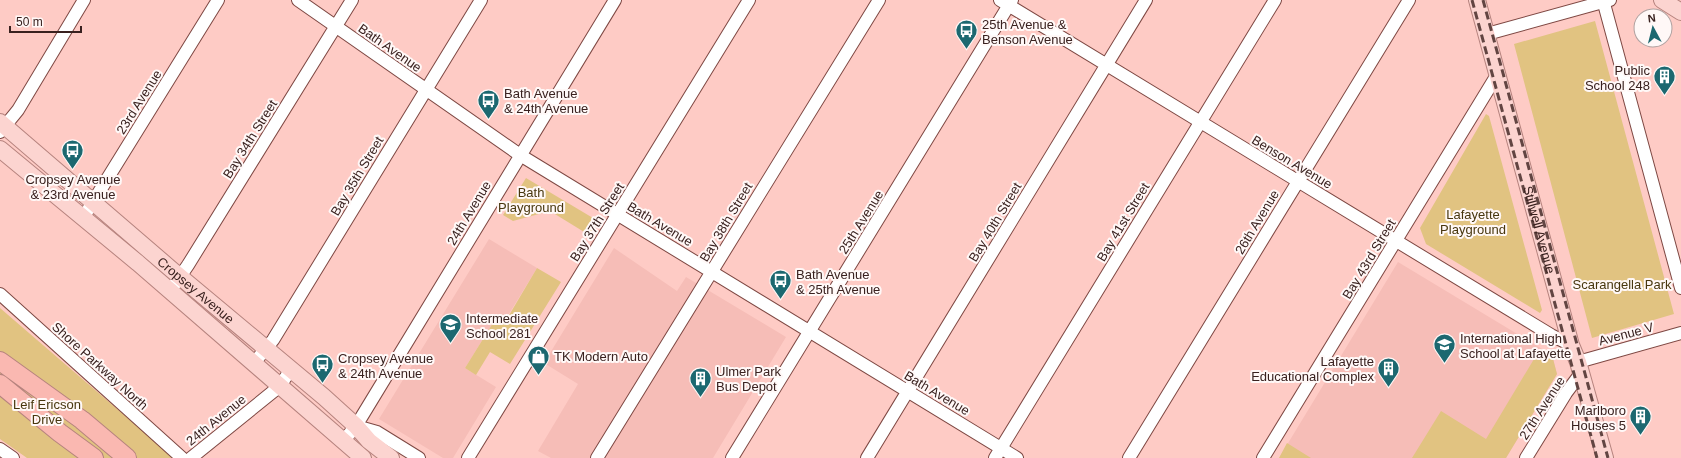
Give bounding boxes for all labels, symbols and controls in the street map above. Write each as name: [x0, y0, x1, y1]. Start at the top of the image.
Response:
scale bar: [10, 8, 81, 34]
north arrow: [1633, 8, 1673, 48]
text: N: [1647, 12, 1657, 25]
text: 50 m: [16, 15, 43, 29]
place label: 25th Avenue & Benson Avenue: [982, 17, 1073, 47]
bus stop icon: 25th Avenue & Benson Avenue: [954, 18, 980, 51]
street label: Bath Avenue: [356, 21, 424, 75]
place label: Public School 248: [1585, 63, 1650, 93]
building icon: Public School 248: [1652, 64, 1678, 97]
street label: 23rd Avenue: [113, 67, 165, 137]
place label: Bath Avenue & 24th Avenue: [504, 86, 588, 116]
bus stop icon: Bath Avenue & 24th Avenue: [475, 87, 501, 120]
street label: Bay 34th Street: [220, 97, 280, 181]
street label: Benson Avenue: [1249, 132, 1335, 192]
street label: Bay 35th Street: [327, 133, 387, 218]
bus stop icon: Cropsey Avenue & 23rd Avenue: [60, 138, 86, 171]
place label: Cropsey Avenue & 23rd Avenue: [25, 172, 121, 202]
street label: 24th Avenue: [444, 178, 494, 248]
street label: Bay 38th Street: [696, 179, 756, 264]
street label: Bay 40th Street: [965, 179, 1025, 264]
street label: Bay 37th Street: [567, 180, 627, 264]
street label: Bay 41st Street: [1094, 180, 1153, 264]
street label: Stillwell Avenue: [1520, 184, 1559, 275]
park label: Bath Playground: [498, 185, 564, 215]
street label: 25th Avenue: [836, 187, 886, 257]
street label: 26th Avenue: [1232, 187, 1282, 257]
street label: Bath Avenue: [625, 199, 695, 249]
park label: Lafayette Playground: [1440, 207, 1506, 237]
street label: Bay 43rd Street: [1339, 216, 1399, 302]
street label: Cropsey Avenue: [155, 254, 237, 326]
place label: Bath Avenue & 25th Avenue: [796, 267, 880, 297]
bus stop icon: Bath Avenue & 25th Avenue: [768, 268, 794, 301]
park label: Scarangella Park: [1573, 277, 1672, 292]
place label: Intermediate School 281: [466, 311, 538, 341]
school or university icon: Intermediate School 281: [438, 312, 464, 345]
street label: Shore Parkway North: [49, 319, 151, 413]
street label: Avenue V: [1597, 319, 1655, 349]
place label: International High School at Lafayette: [1460, 331, 1571, 361]
school or university icon: International High School at Lafayette: [1432, 332, 1458, 365]
shop icon: TK Modern Auto: [525, 343, 551, 376]
place label: TK Modern Auto: [554, 349, 648, 364]
place label: Cropsey Avenue & 24th Avenue: [338, 351, 433, 381]
bus stop icon: Cropsey Avenue & 24th Avenue: [309, 352, 335, 385]
place label: Lafayette Educational Complex: [1251, 354, 1374, 384]
building icon: Lafayette Educational Complex: [1376, 355, 1402, 388]
place label: Ulmer Park Bus Depot: [716, 364, 782, 394]
building icon: Ulmer Park Bus Depot: [688, 365, 714, 398]
street label: Bath Avenue: [902, 368, 972, 418]
street label: 27th Avenue: [1516, 374, 1568, 442]
street label: 24th Avenue: [183, 391, 249, 449]
park label: Leif Ericson Drive: [13, 397, 81, 427]
place label: Marlboro Houses 5: [1571, 403, 1626, 433]
building icon: Marlboro Houses 5: [1628, 404, 1654, 437]

